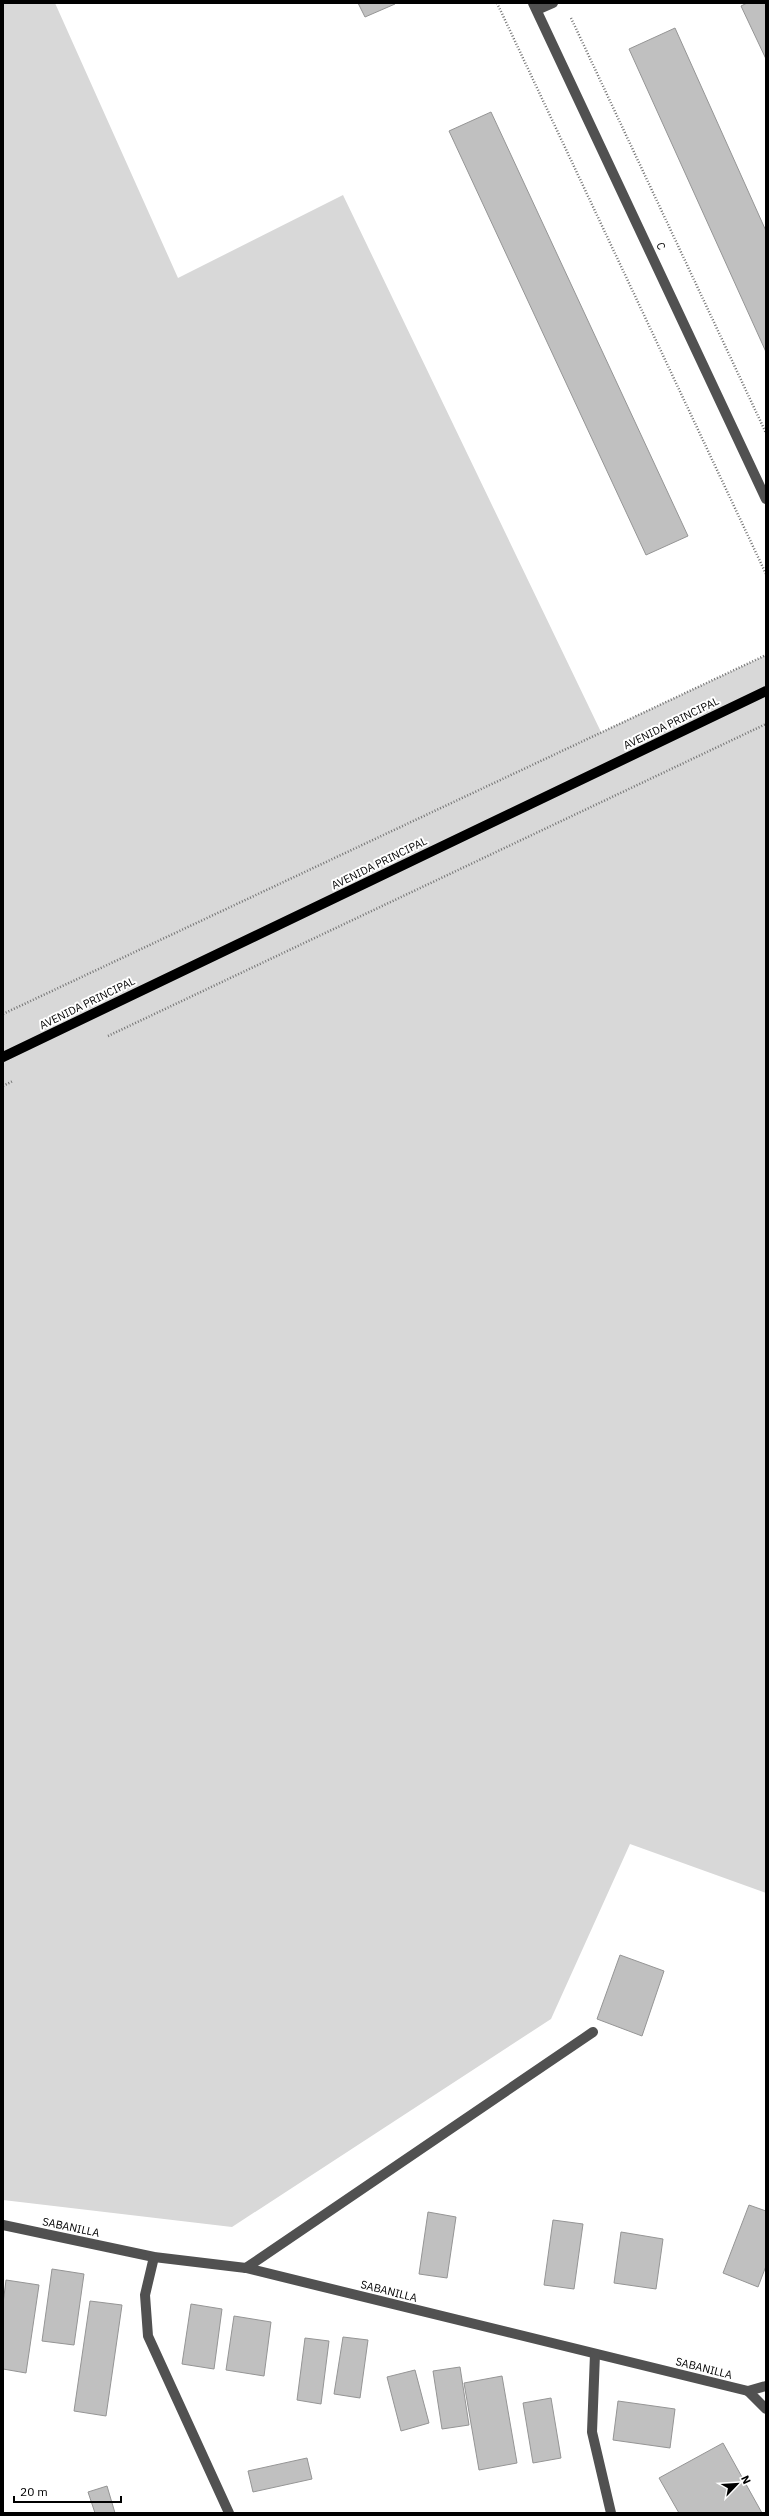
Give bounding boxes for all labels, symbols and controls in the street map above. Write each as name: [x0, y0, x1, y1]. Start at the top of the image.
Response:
street label: C: [653, 240, 669, 252]
street label: AVENIDA PRINCIPAL: [621, 694, 722, 752]
street label: AVENIDA PRINCIPAL: [329, 834, 430, 892]
street label: AVENIDA PRINCIPAL: [37, 974, 138, 1032]
street label: SABANILLA: [41, 2214, 101, 2240]
street label: SABANILLA: [359, 2277, 419, 2305]
street label: SABANILLA: [674, 2354, 734, 2382]
north arrow: [717, 2464, 757, 2504]
text: N: [738, 2473, 754, 2486]
scale bar: [14, 2478, 121, 2504]
text: 20 m: [20, 2484, 48, 2499]

